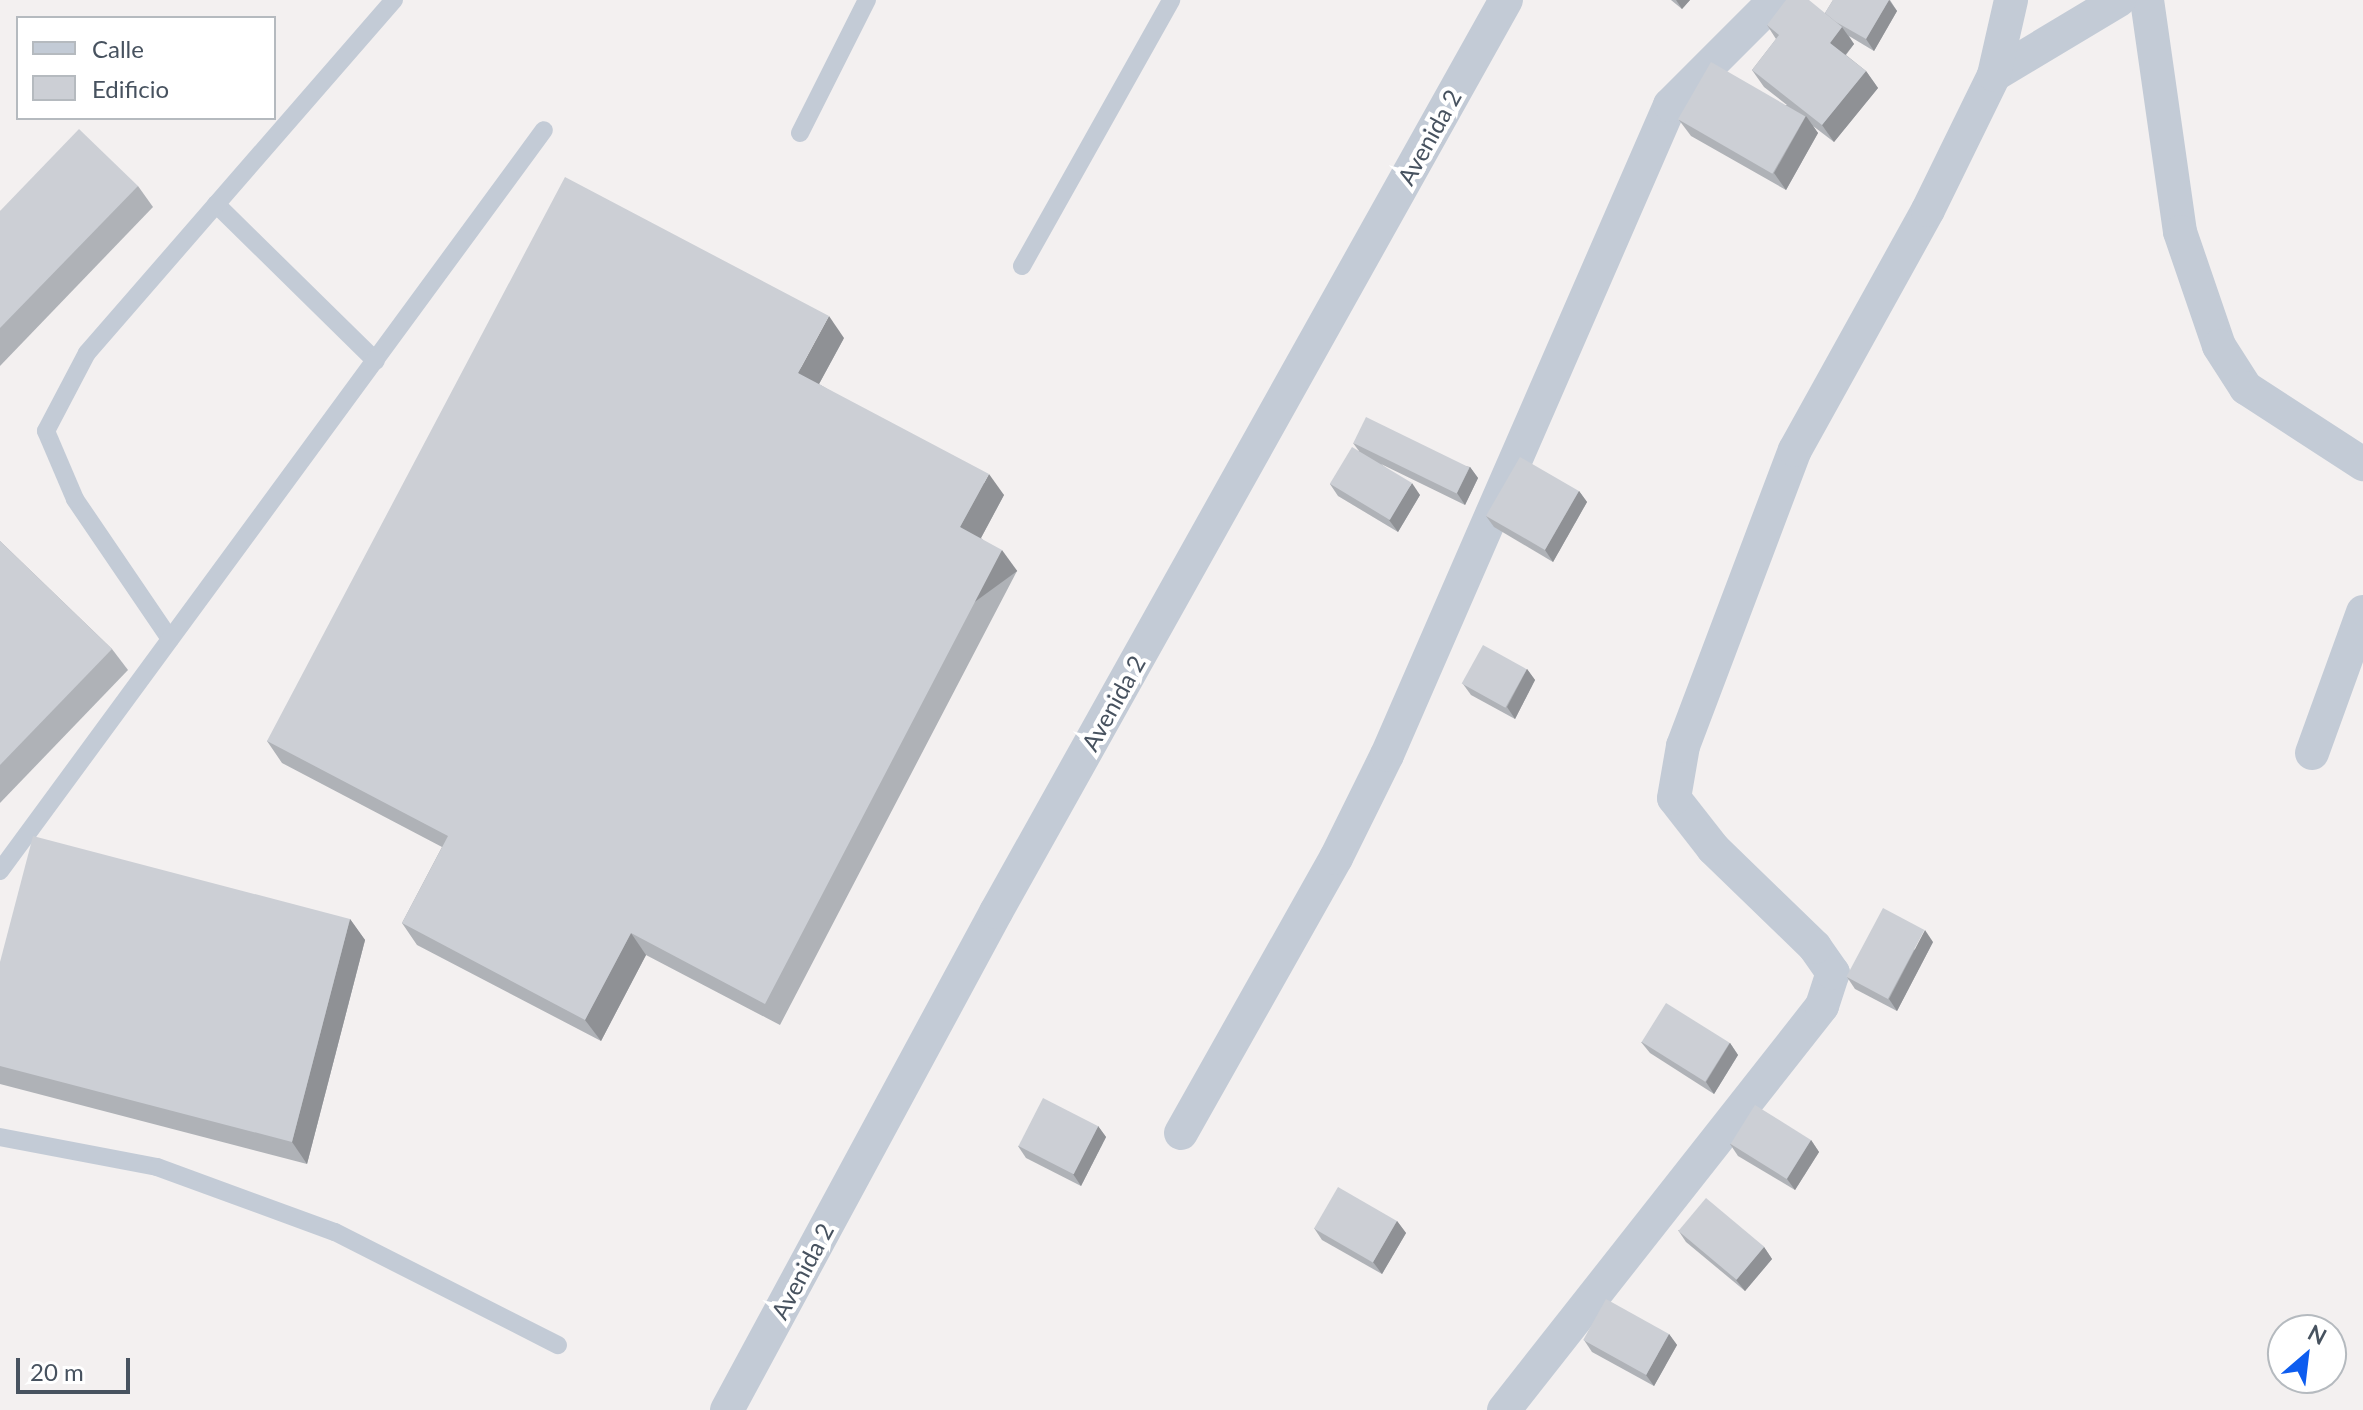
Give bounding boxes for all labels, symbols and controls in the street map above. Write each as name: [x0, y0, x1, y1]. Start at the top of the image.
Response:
legend: [16, 16, 276, 120]
text: Calle: [92, 34, 144, 63]
text: Edificio: [92, 74, 169, 103]
street label: Avenida 2: [1391, 84, 1467, 190]
street label: Avenida 2: [1075, 650, 1151, 756]
street label: Avenida 2: [765, 1218, 839, 1324]
north arrow: [2267, 1314, 2347, 1394]
text: N: [2304, 1318, 2331, 1350]
scale bar: [20, 1342, 134, 1392]
text: 20 m: [30, 1357, 84, 1386]

